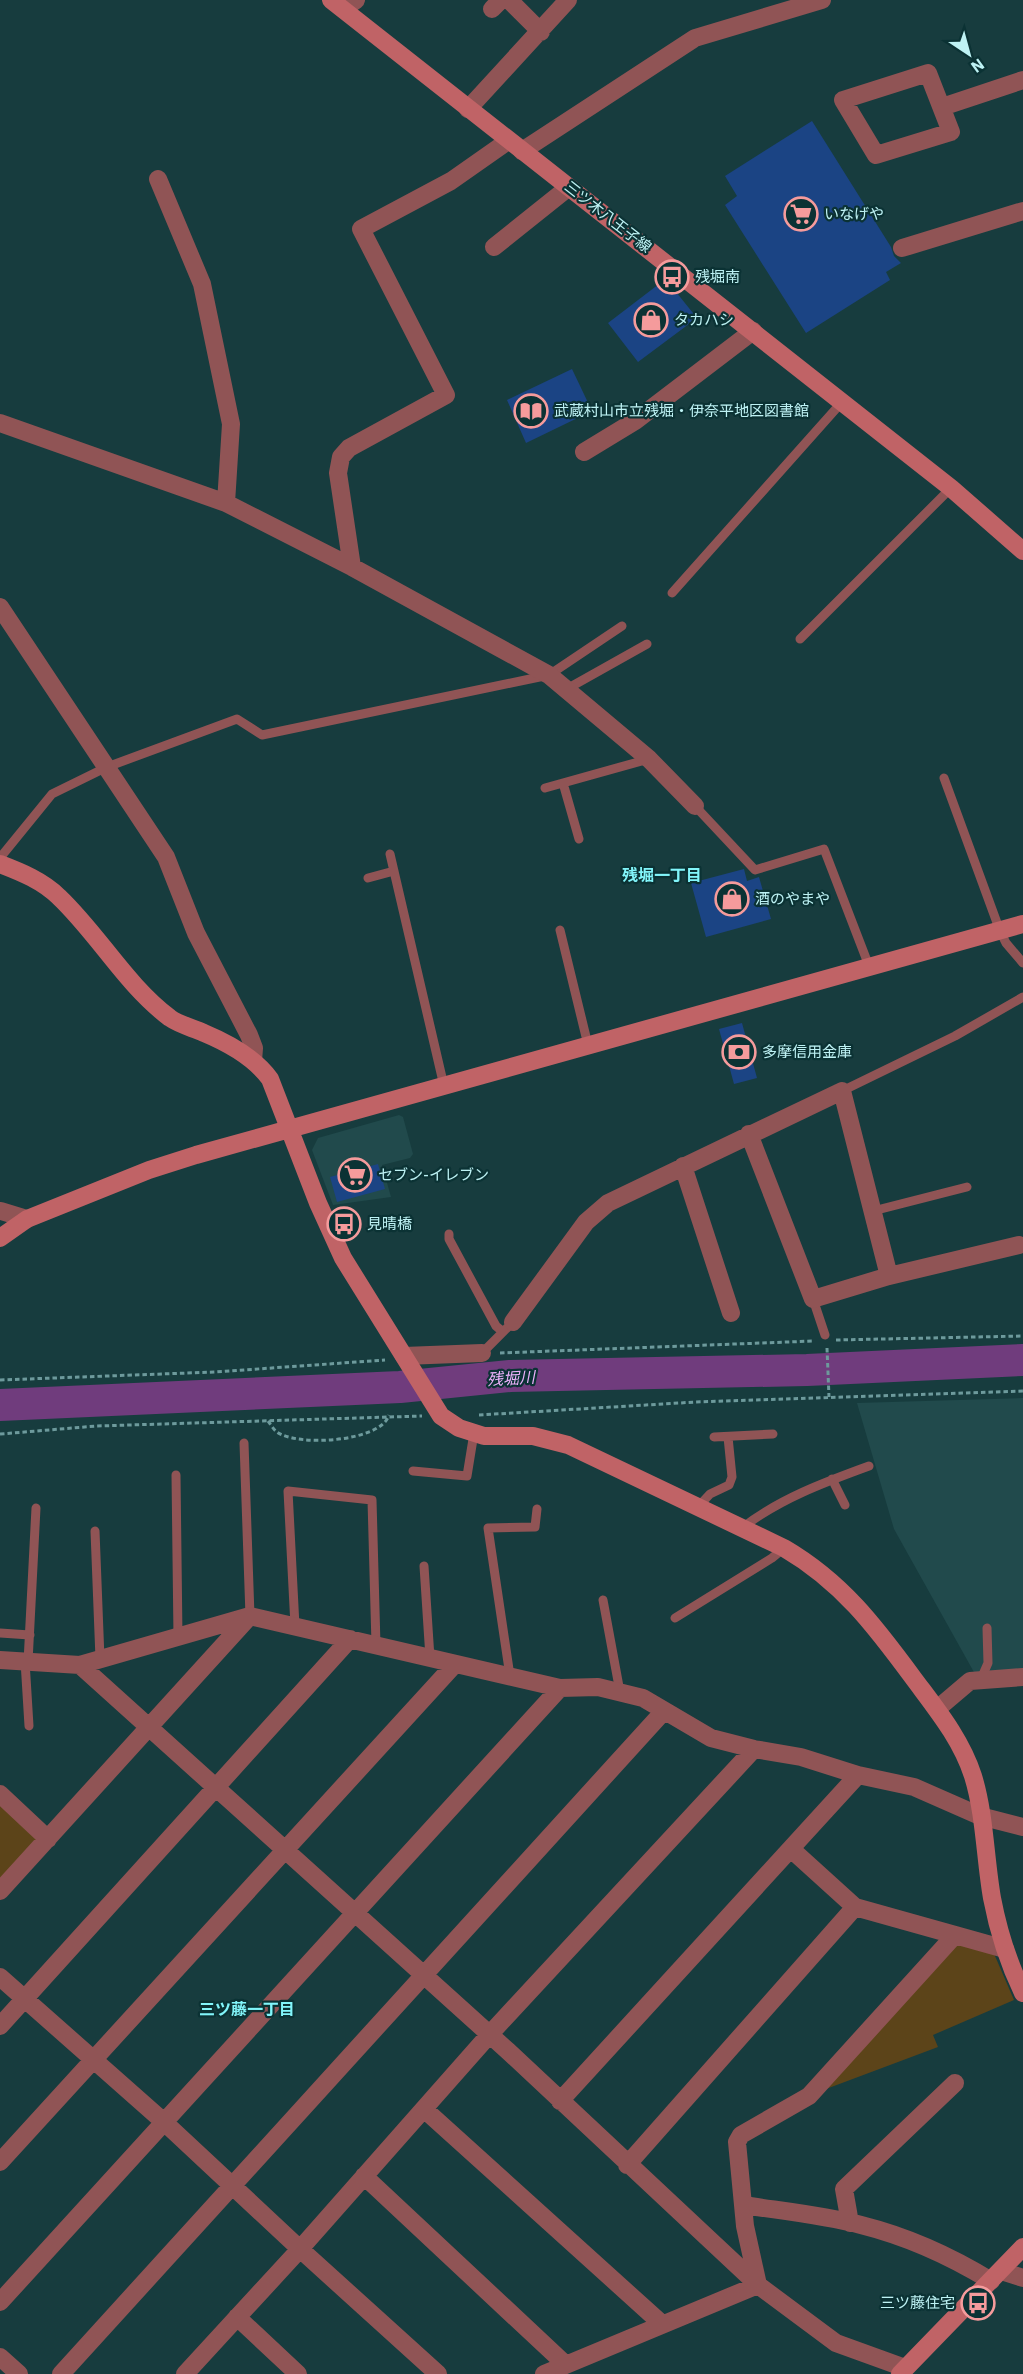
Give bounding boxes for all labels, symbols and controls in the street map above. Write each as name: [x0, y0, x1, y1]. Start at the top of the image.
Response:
north arrow: [939, 24, 999, 84]
text: N: [967, 55, 988, 78]
street label: 三ツ木八王子線: [561, 177, 656, 256]
supermarket icon: いなげや: [783, 196, 819, 232]
place label: いなげや: [824, 204, 884, 223]
bus stop icon: 残堀南: [654, 259, 690, 295]
place label: 残堀南: [695, 267, 740, 286]
shop icon: タカハシ: [633, 302, 669, 338]
place label: タカハシ: [674, 310, 734, 329]
library icon: 武蔵村山市立残堀・伊奈平地区図書館: [513, 393, 549, 429]
place label: 武蔵村山市立残堀・伊奈平地区図書館: [554, 401, 809, 420]
district label: 残堀一丁目: [622, 865, 702, 885]
shop icon: 酒のやまや: [714, 881, 750, 917]
place label: 酒のやまや: [755, 889, 830, 908]
bank icon: 多摩信用金庫: [721, 1034, 757, 1070]
place label: 多摩信用金庫: [762, 1042, 852, 1061]
supermarket icon: セブン-イレブン: [337, 1157, 373, 1193]
place label: セブン-イレブン: [378, 1165, 489, 1184]
bus stop icon: 見晴橋: [326, 1206, 362, 1242]
place label: 見晴橋: [367, 1214, 412, 1233]
water label: 残堀川: [487, 1367, 537, 1389]
district label: 三ツ藤一丁目: [199, 1999, 295, 2019]
bus stop icon: 三ツ藤住宅: [960, 2285, 996, 2321]
place label: 三ツ藤住宅: [880, 2293, 955, 2312]

